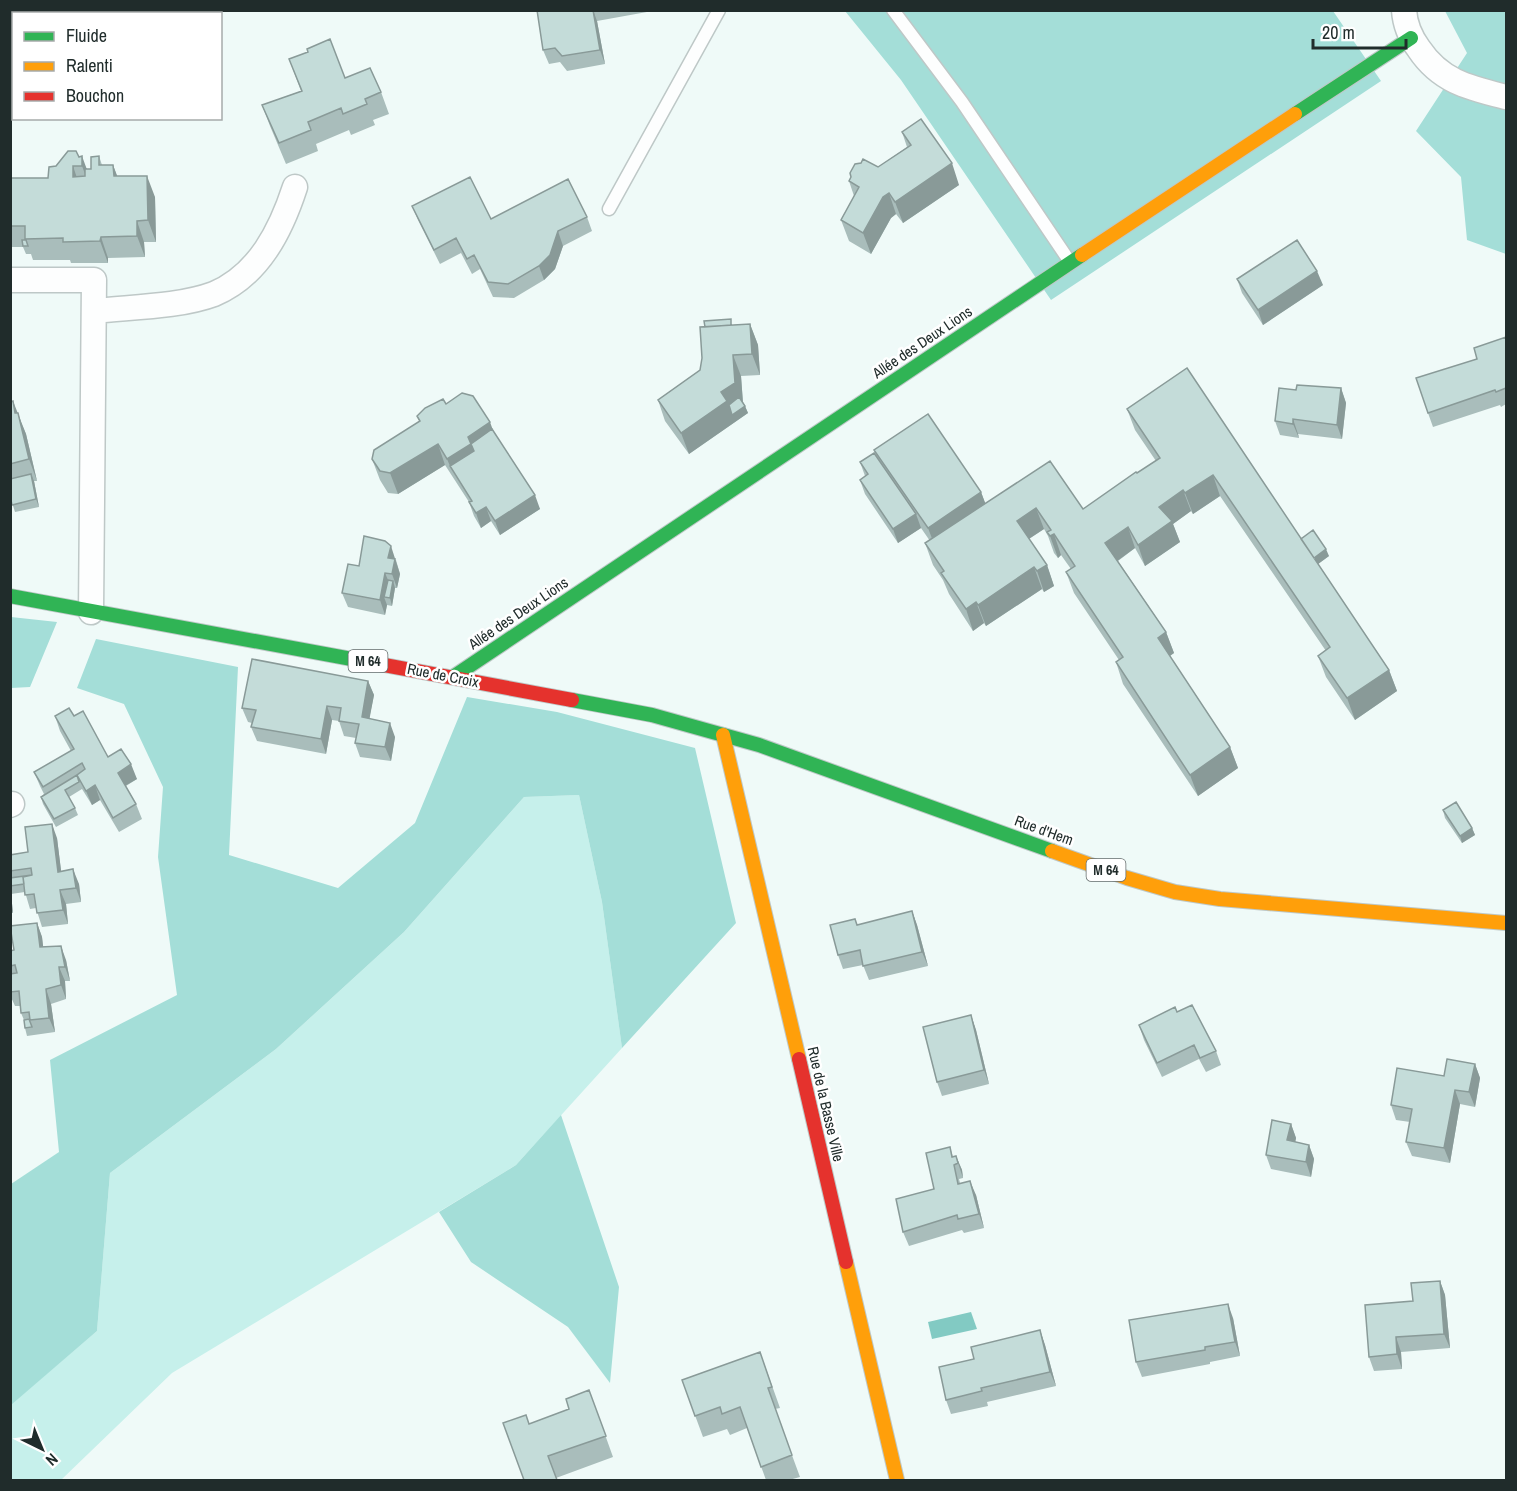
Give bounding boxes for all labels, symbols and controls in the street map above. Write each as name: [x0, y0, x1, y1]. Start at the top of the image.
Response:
legend: [12, 12, 222, 120]
scale bar: [1313, 12, 1406, 50]
text: 20 m: [1322, 20, 1355, 45]
text: Fluide: [66, 23, 107, 48]
text: Ralenti: [66, 53, 113, 78]
text: Bouchon: [66, 83, 124, 108]
street label: Allée des Deux Lions: [867, 301, 976, 384]
street label: Allée des Deux Lions: [463, 572, 572, 655]
road number: M 64: [348, 650, 388, 672]
street label: Rue de Croix: [405, 658, 481, 692]
street label: Rue d'Hem: [1012, 810, 1076, 850]
road number: M 64: [1086, 859, 1126, 881]
street label: Rue de la Basse Ville: [803, 1044, 849, 1164]
north arrow: [12, 1419, 72, 1479]
text: N: [41, 1449, 63, 1471]

